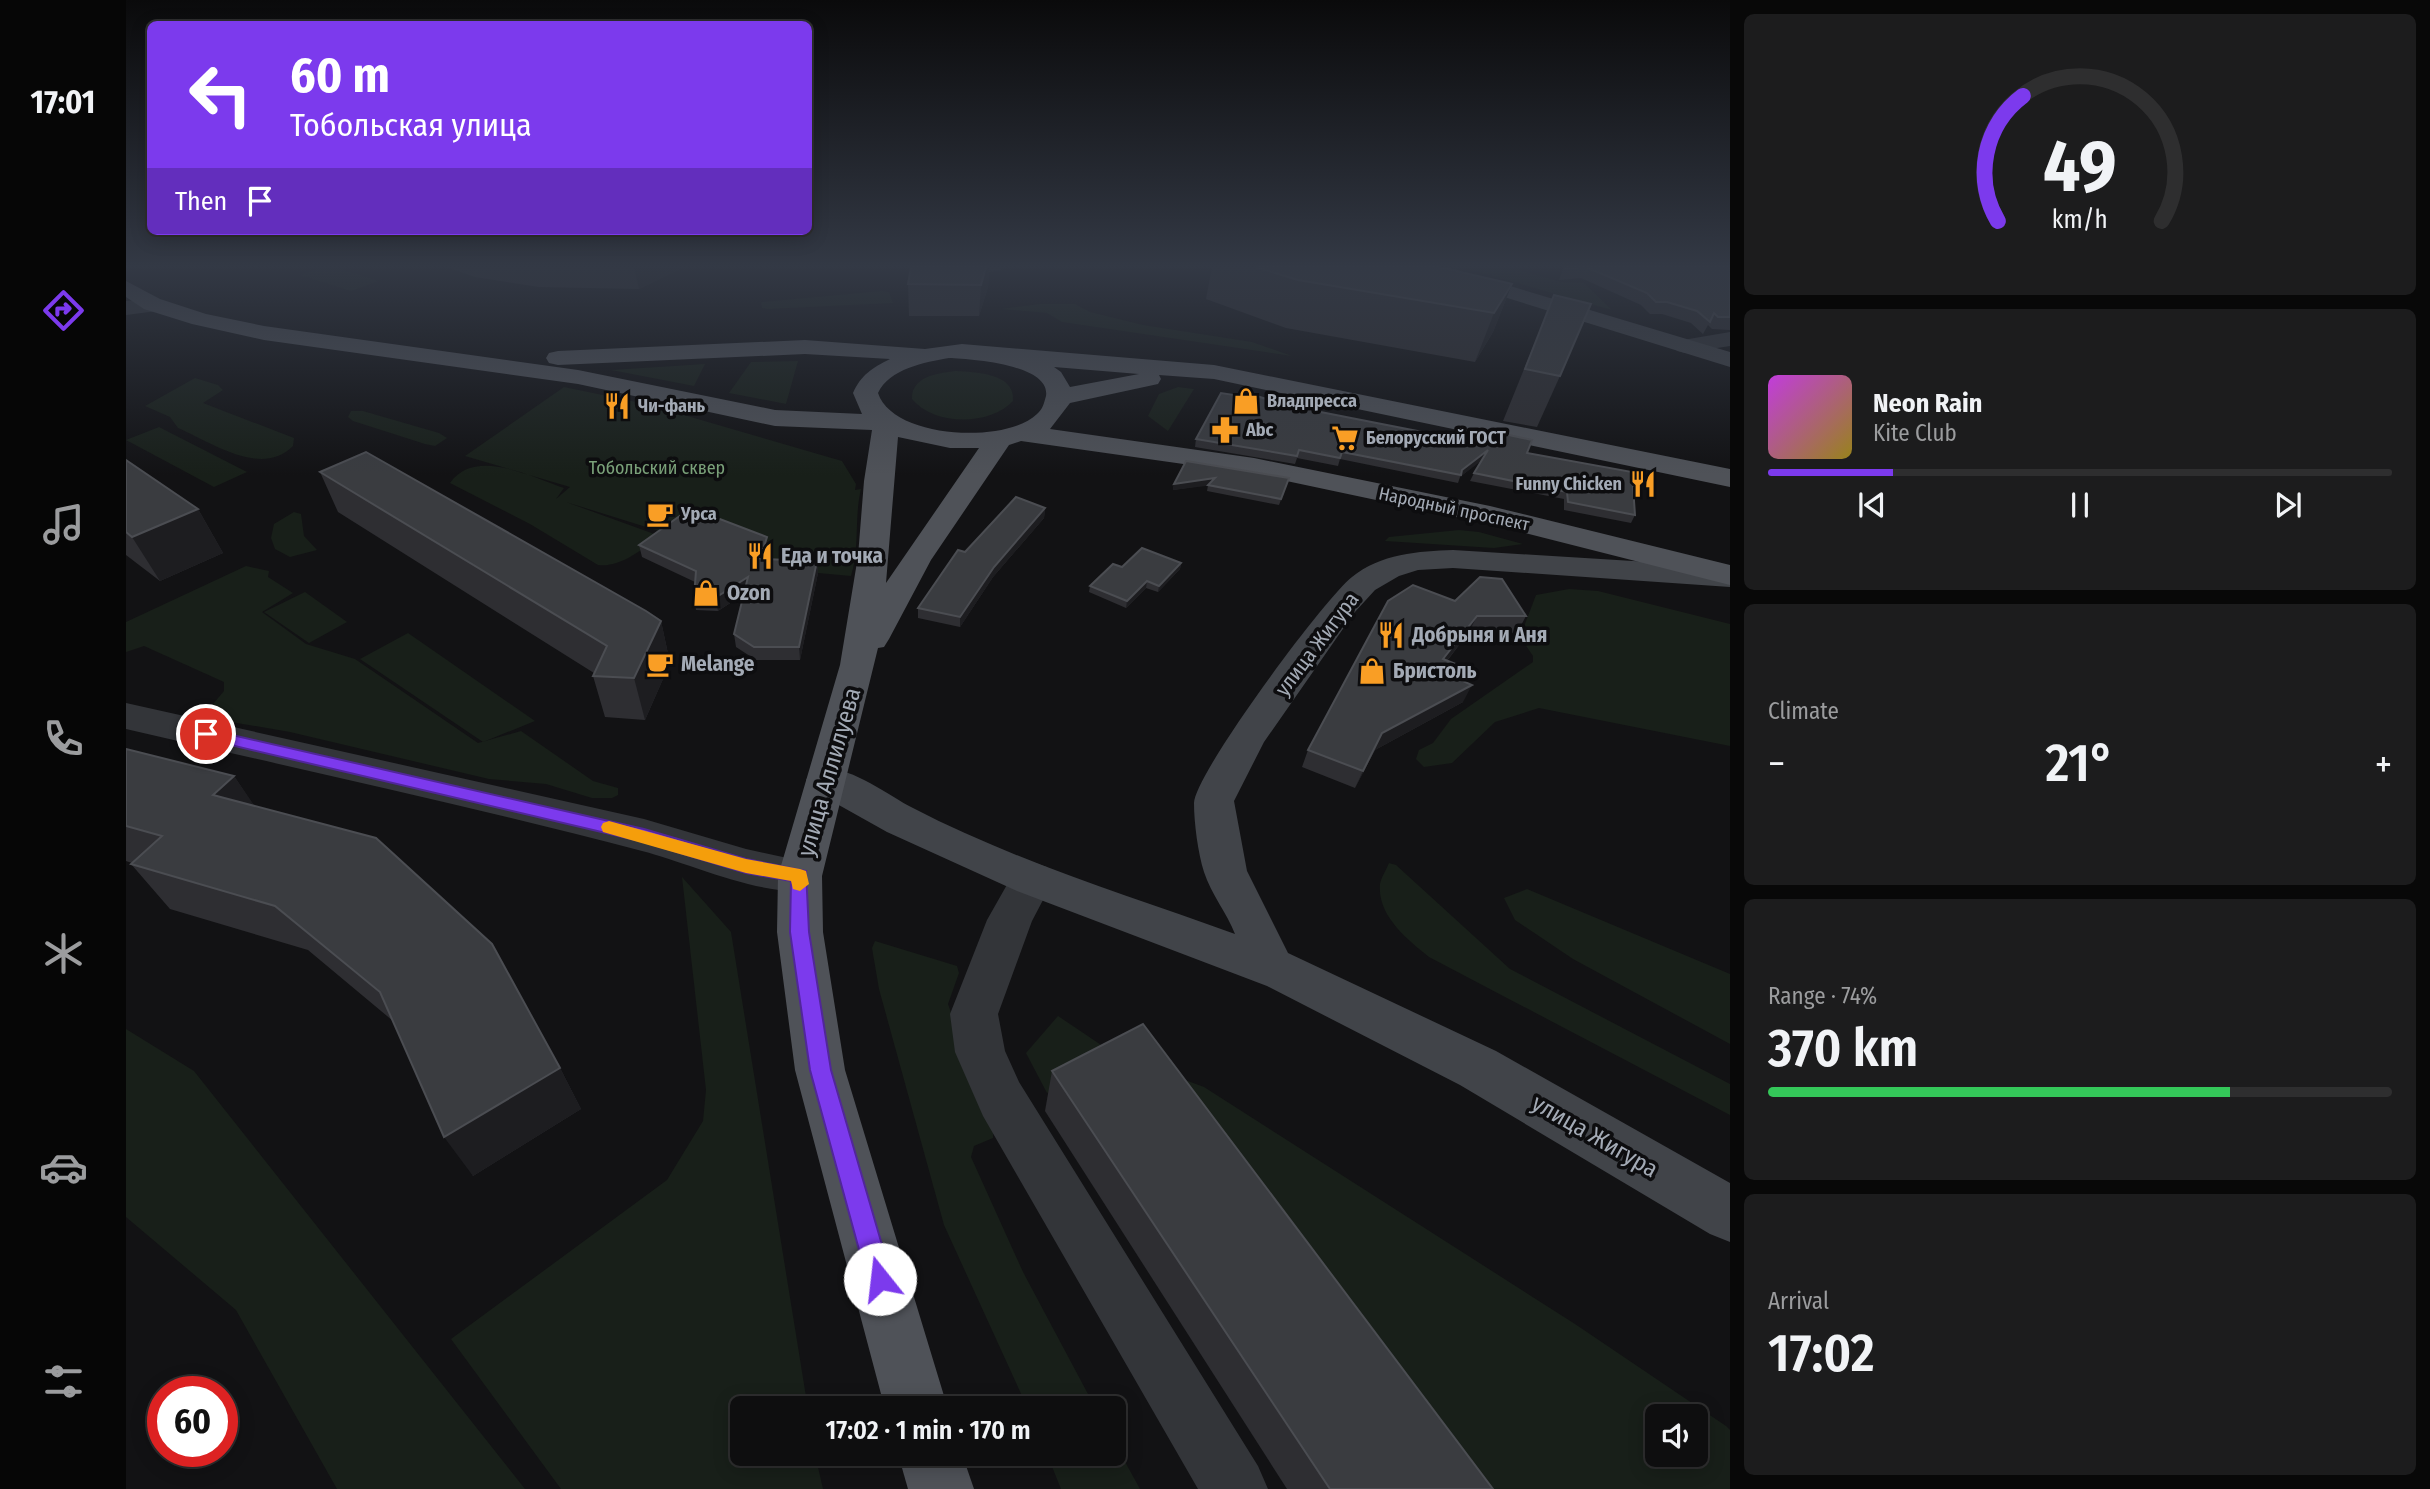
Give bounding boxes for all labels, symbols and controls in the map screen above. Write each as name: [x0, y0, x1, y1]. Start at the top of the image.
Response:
text: 60 m: [290, 46, 390, 105]
icon: left: [175, 49, 266, 140]
text: 17:01: [31, 83, 95, 121]
text: Тобольская улица: [290, 106, 532, 144]
text: 49: [2043, 123, 2117, 210]
icon: arrive: [241, 182, 279, 220]
text: Then: [175, 186, 227, 217]
text: km/h: [2052, 204, 2108, 234]
icon: directions: [39, 286, 88, 335]
shop icon: Владпресса: [1231, 386, 1261, 416]
text: Neon Rain: [1873, 388, 1982, 419]
place label: Владпресса: [1267, 390, 1357, 412]
restaurant icon: Чи-фань: [602, 391, 632, 421]
place label: Чи-фань: [638, 395, 706, 417]
pharmacy icon: Abc: [1210, 415, 1240, 445]
place label: Abc: [1245, 419, 1274, 441]
text: Kite Club: [1873, 419, 1957, 447]
supermarket icon: Белорусский ГОСТ: [1330, 423, 1360, 453]
place label: Белорусский ГОСТ: [1366, 427, 1506, 449]
park label: Тобольский сквер: [589, 457, 725, 479]
restaurant icon: Funny Chicken: [1628, 469, 1658, 499]
place label: Funny Chicken: [1516, 473, 1622, 495]
street label: Народный проспект: [1377, 482, 1532, 536]
icon: previous: [1853, 486, 1891, 524]
icon: pause: [2061, 486, 2099, 524]
icon: next: [2269, 486, 2307, 524]
cafe icon: Урса: [645, 499, 675, 529]
icon: music: [39, 500, 88, 549]
place label: Урса: [680, 503, 717, 525]
restaurant icon: Еда и точка: [745, 541, 775, 571]
place label: Еда и точка: [781, 543, 883, 569]
shop icon: Ozon: [691, 578, 721, 608]
place label: Ozon: [727, 580, 771, 606]
street label: улица Жигура: [1270, 587, 1364, 701]
restaurant icon: Добрыня и Аня: [1376, 620, 1406, 650]
place label: Добрыня и Аня: [1411, 622, 1547, 648]
cafe icon: Melange: [645, 649, 675, 679]
place label: Melange: [681, 651, 755, 677]
shop icon: Бристоль: [1357, 656, 1387, 686]
place label: Бристоль: [1393, 658, 1477, 684]
street label: улица Аллилуева: [792, 684, 866, 860]
text: Climate: [1768, 697, 1839, 725]
pin: [176, 704, 236, 764]
icon: phone: [39, 714, 88, 763]
icon: arrive: [187, 715, 225, 753]
text: 21°: [2045, 732, 2114, 795]
text: −: [1768, 741, 1785, 787]
text: +: [2375, 741, 2392, 787]
icon: climate: [39, 929, 88, 978]
text: Range · 74%: [1768, 982, 1877, 1010]
text: 370 km: [1768, 1017, 1918, 1080]
street label: улица Жигура: [1527, 1089, 1663, 1183]
icon: car: [39, 1143, 88, 1192]
position arrow: [843, 1242, 917, 1316]
text: Arrival: [1768, 1287, 1829, 1315]
text: 17:02: [1768, 1322, 1875, 1385]
icon: filters: [39, 1357, 88, 1406]
speed limit sign: 60: [147, 1376, 238, 1467]
map controls: [1645, 1404, 1708, 1467]
button: sound: [1645, 1404, 1708, 1467]
text: 17:02 · 1 min · 170 m: [825, 1415, 1031, 1446]

